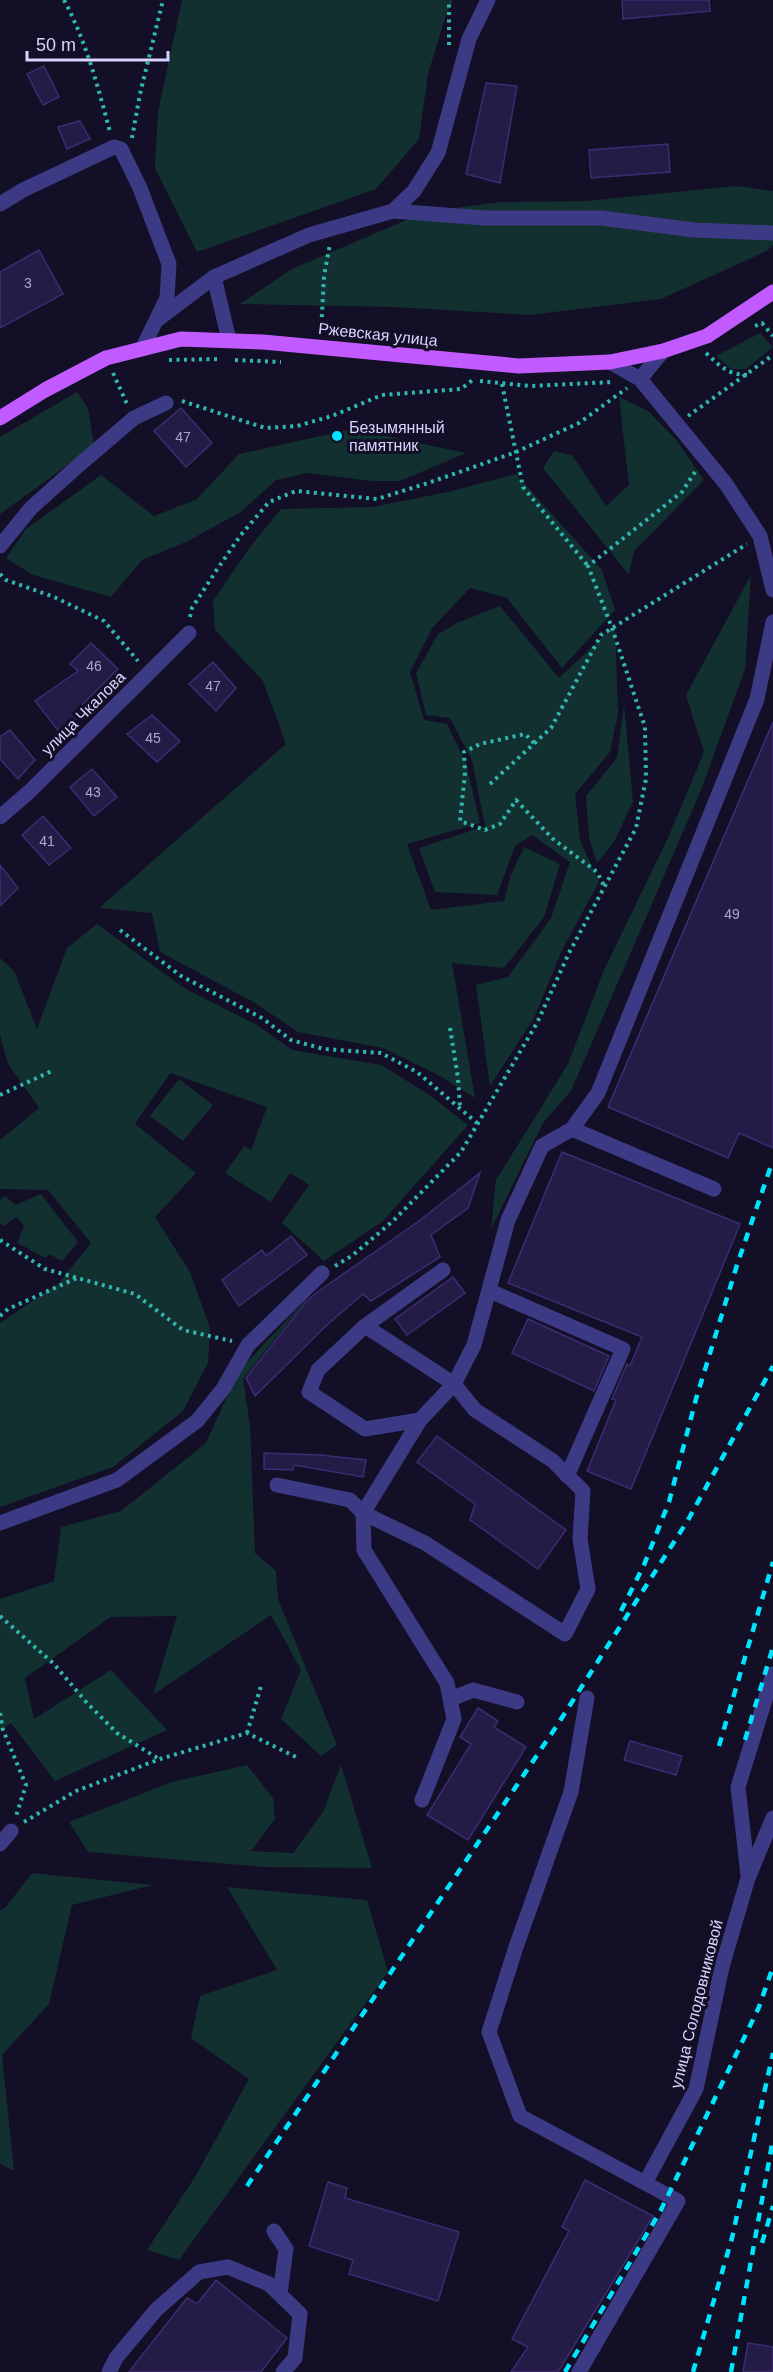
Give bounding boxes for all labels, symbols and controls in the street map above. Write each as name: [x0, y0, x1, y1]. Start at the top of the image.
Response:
scale bar: [27, 24, 168, 62]
text: 50 m: [36, 35, 76, 55]
house number: 3: [24, 275, 32, 291]
street label: Ржевская улица: [317, 320, 439, 349]
place label: Безымянный памятник: [349, 419, 445, 454]
house number: 47: [175, 429, 191, 445]
marker: Безымянный памятник: [330, 429, 344, 443]
house number: 46: [86, 658, 102, 674]
street label: улица Чкалова: [38, 668, 129, 759]
house number: 47: [205, 678, 221, 694]
house number: 45: [145, 730, 161, 746]
house number: 43: [85, 784, 101, 800]
house number: 41: [39, 833, 55, 849]
house number: 49: [724, 906, 740, 922]
street label: улица Солодовниковой: [667, 1918, 726, 2090]

